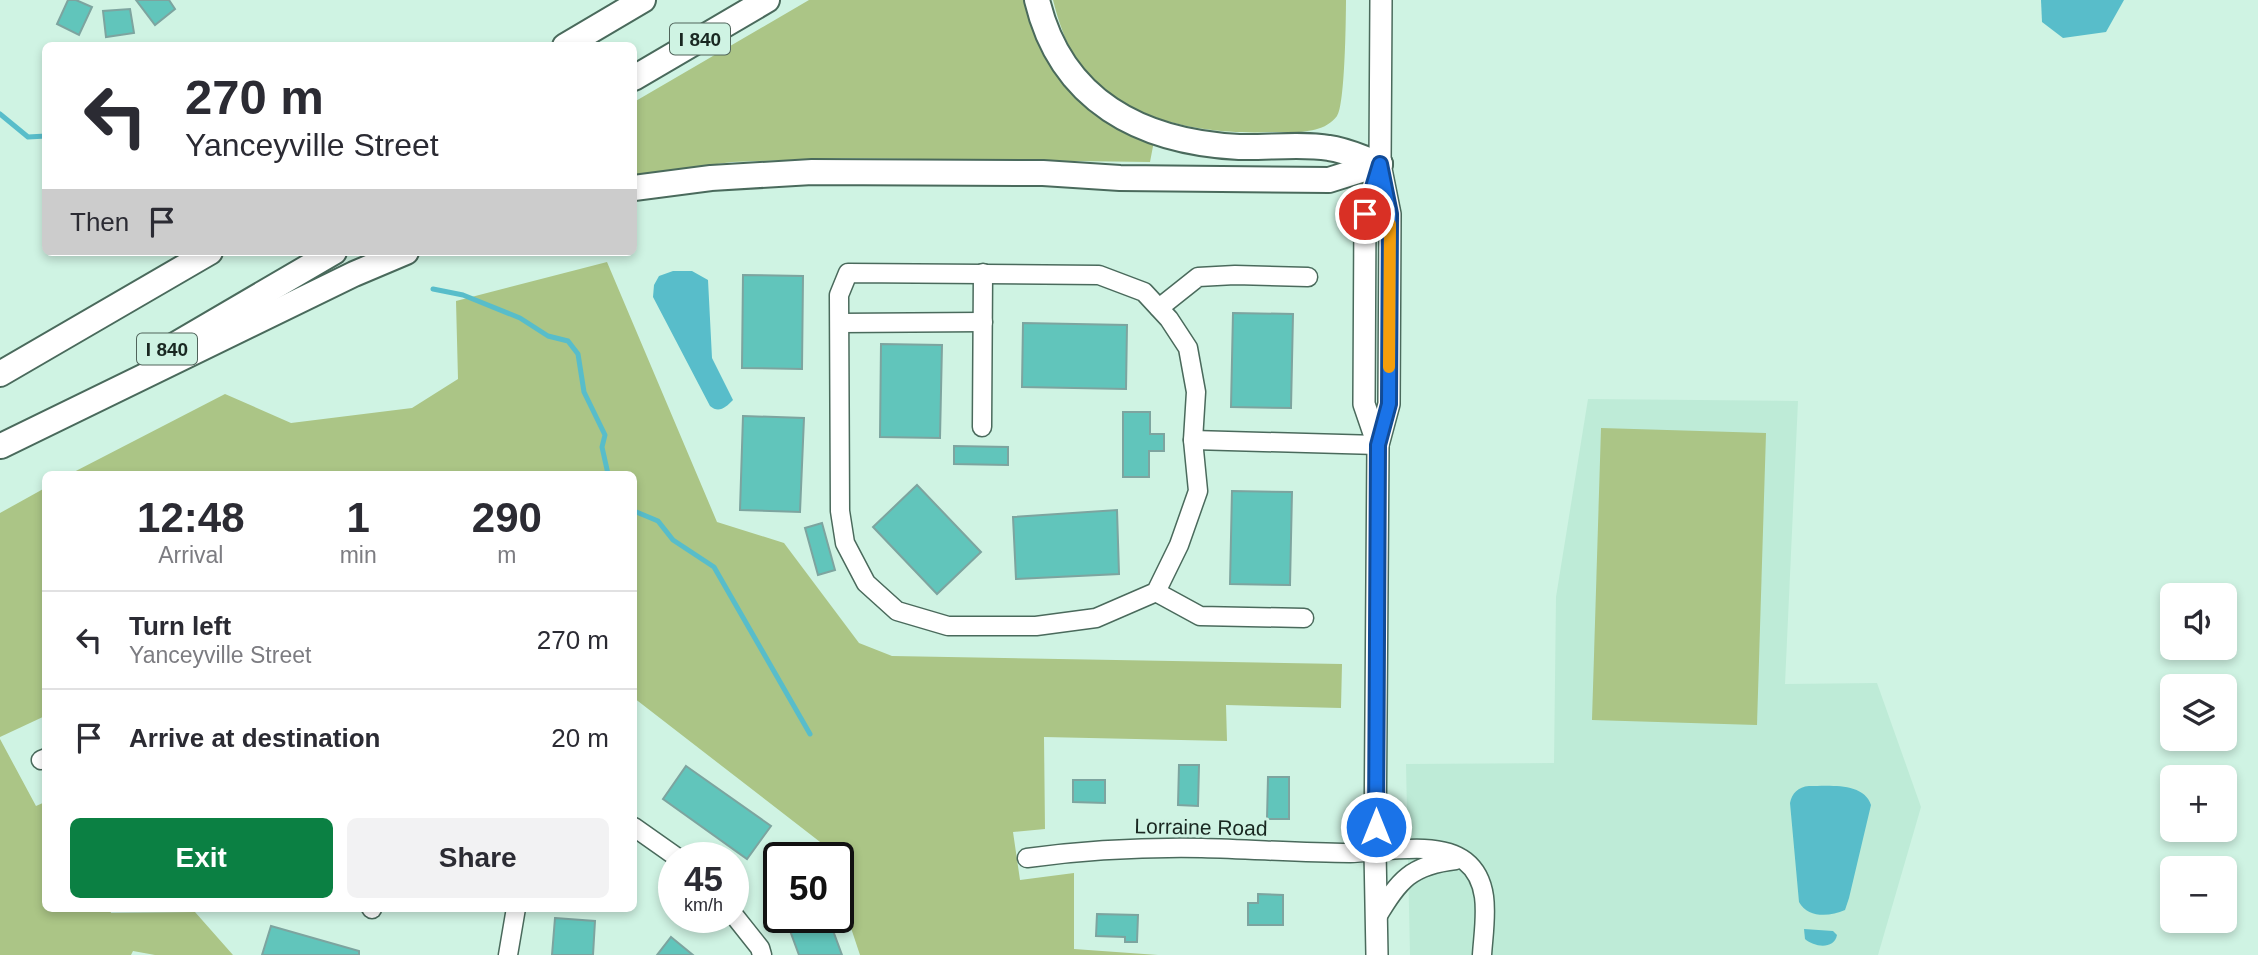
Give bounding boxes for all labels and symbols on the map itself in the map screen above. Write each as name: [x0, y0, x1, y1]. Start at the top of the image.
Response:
road number: I 840: [670, 23, 730, 54]
pin: [1335, 184, 1395, 244]
road number: I 840: [137, 334, 197, 364]
position arrow: [1339, 790, 1413, 864]
street label: Lorraine Road: [1134, 814, 1268, 840]
speed limit sign: 50: [763, 842, 854, 933]

